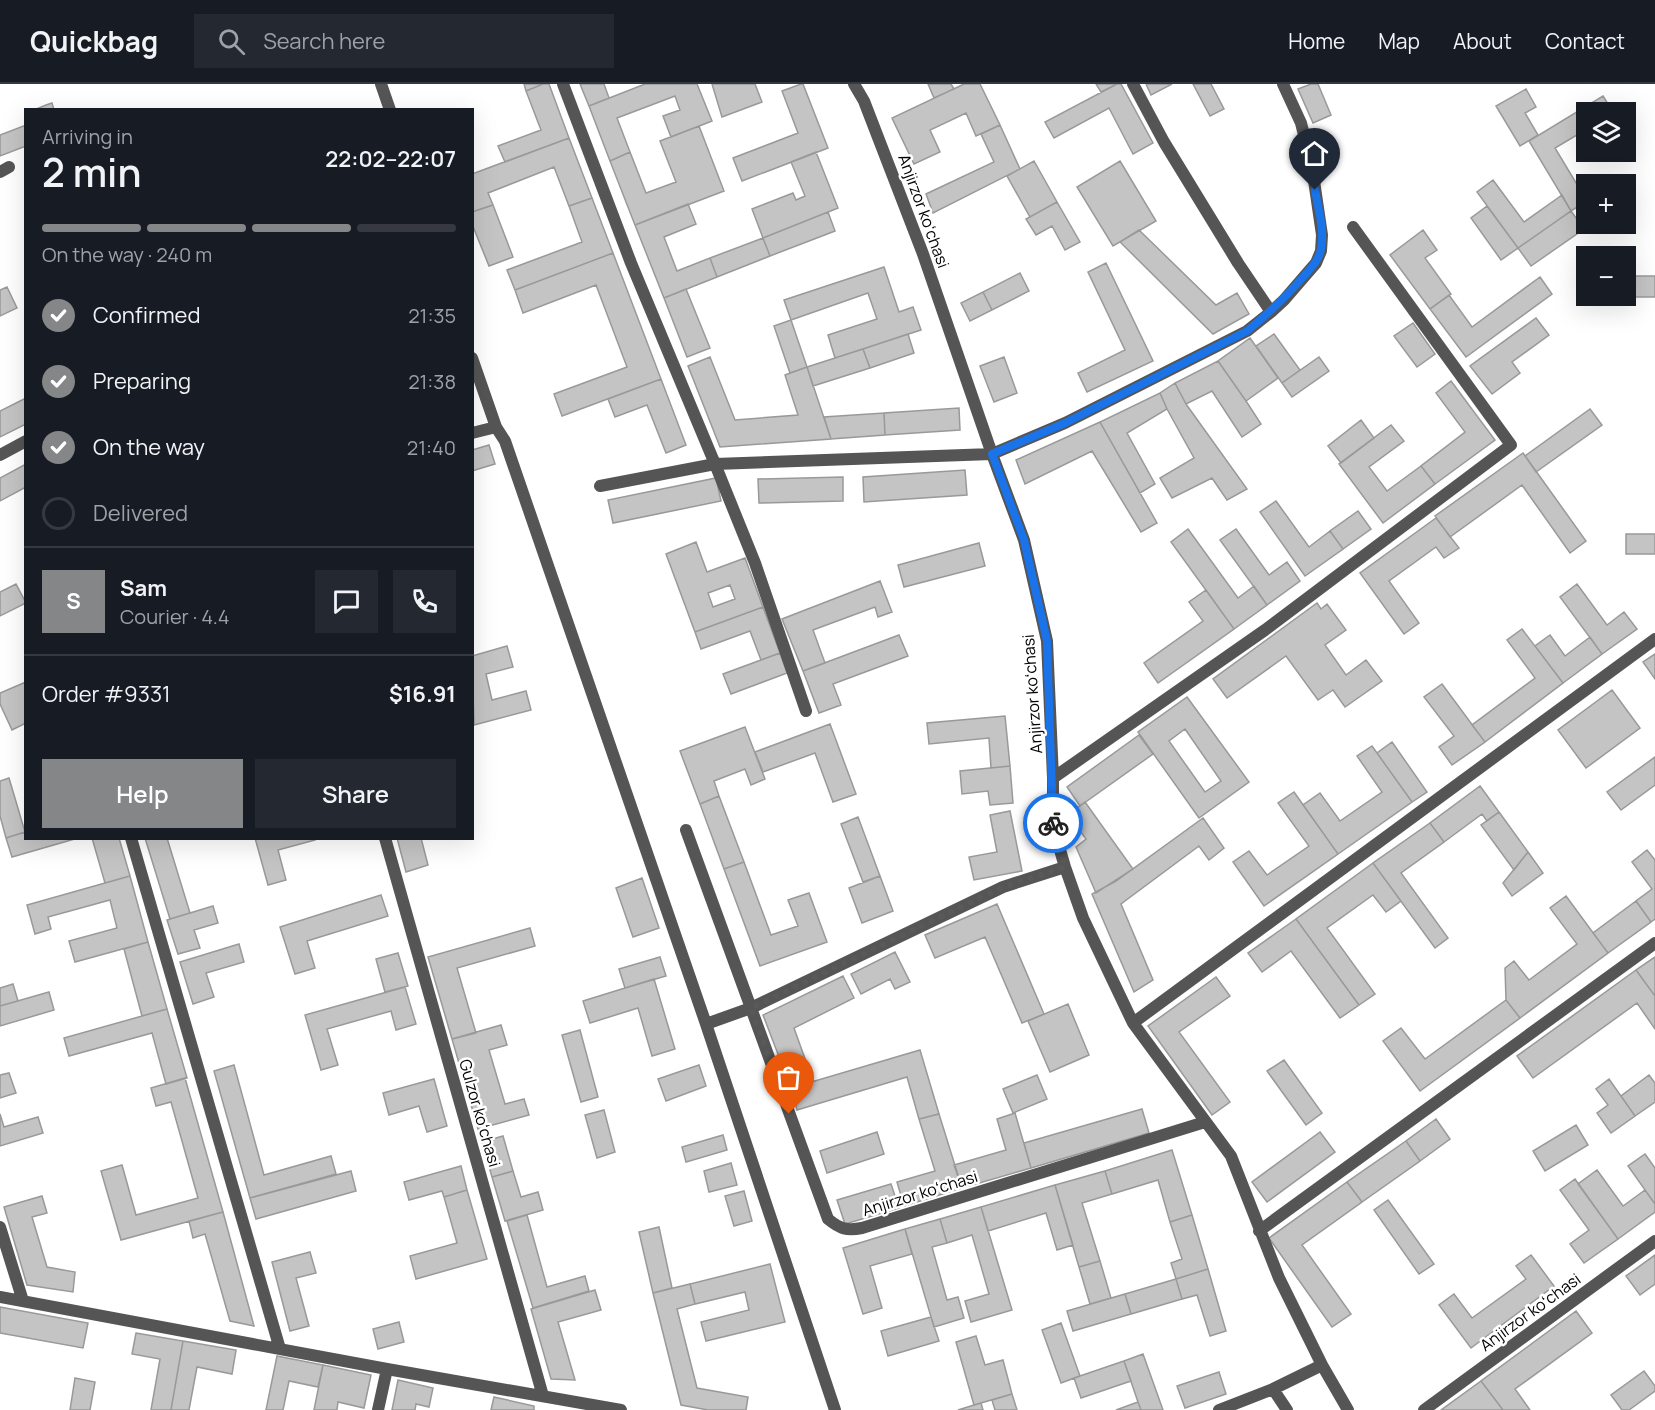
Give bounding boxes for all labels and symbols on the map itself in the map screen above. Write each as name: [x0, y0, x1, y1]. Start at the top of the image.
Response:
pin: [1289, 128, 1340, 190]
street label: Anjirzor koʻchasi: [893, 151, 955, 271]
street label: Anjirzor koʻchasi: [1017, 634, 1047, 754]
courier: [1023, 793, 1083, 853]
pin: [763, 1052, 814, 1114]
street label: Gulzor koʻchasi: [454, 1057, 506, 1169]
street label: Anjirzor koʻchasi: [860, 1165, 980, 1221]
street label: Anjirzor koʻchasi: [1475, 1268, 1585, 1356]

